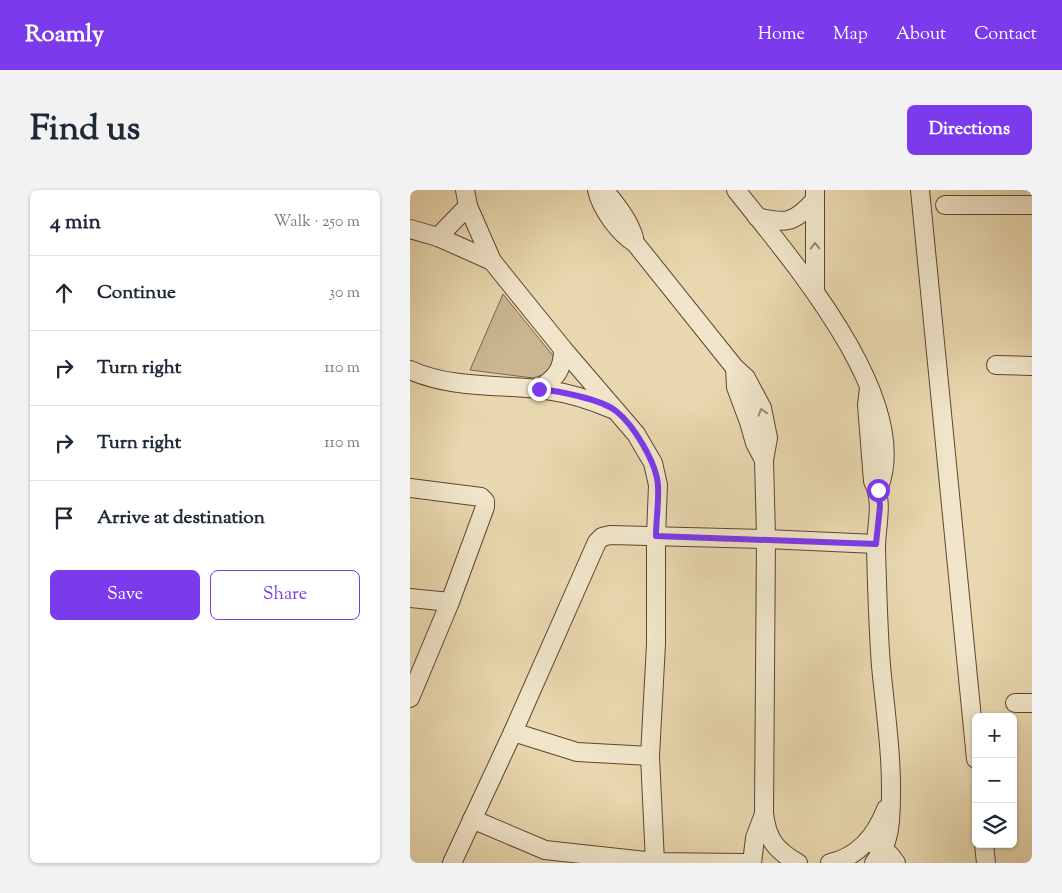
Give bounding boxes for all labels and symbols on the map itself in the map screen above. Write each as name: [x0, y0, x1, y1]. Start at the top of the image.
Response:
one-way arrow: [810, 242, 820, 250]
route end: [528, 378, 551, 401]
one-way arrow: [757, 409, 767, 417]
route start: [867, 479, 890, 502]

